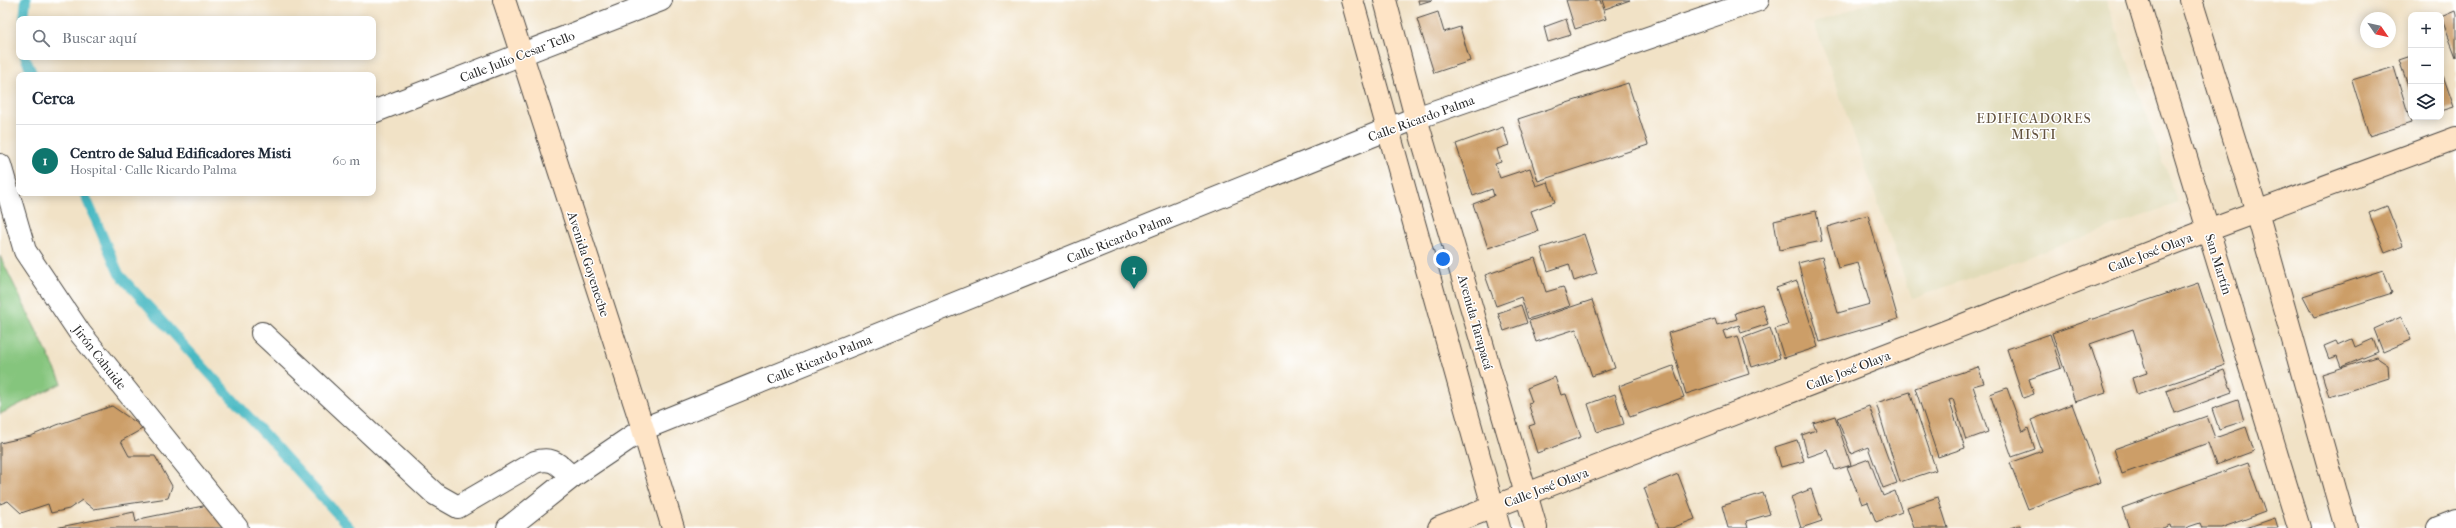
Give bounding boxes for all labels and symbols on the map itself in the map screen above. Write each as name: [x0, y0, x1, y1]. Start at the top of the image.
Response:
north arrow: [2360, 12, 2396, 48]
street label: Calle Julio Cesar Tello: [458, 27, 577, 85]
street label: Calle Ricardo Palma: [1366, 92, 1477, 145]
district label: EDIFICADORES MISTI: [1976, 110, 2092, 143]
street label: Avenida Goyeneche: [564, 209, 613, 319]
street label: Calle Ricardo Palma: [1064, 210, 1175, 266]
street label: Calle José Olaya: [2106, 229, 2195, 275]
street label: San Martín: [2202, 232, 2235, 297]
your location: [1433, 249, 1453, 269]
pin: 1: [1121, 256, 1147, 289]
street label: Avenida Tarapacá: [1455, 272, 1497, 372]
street label: Jirón Cahuide: [69, 321, 130, 393]
street label: Calle Ricardo Palma: [764, 331, 875, 387]
street label: Calle José Olaya: [1804, 347, 1893, 393]
street label: Calle José Olaya: [1502, 464, 1591, 510]

